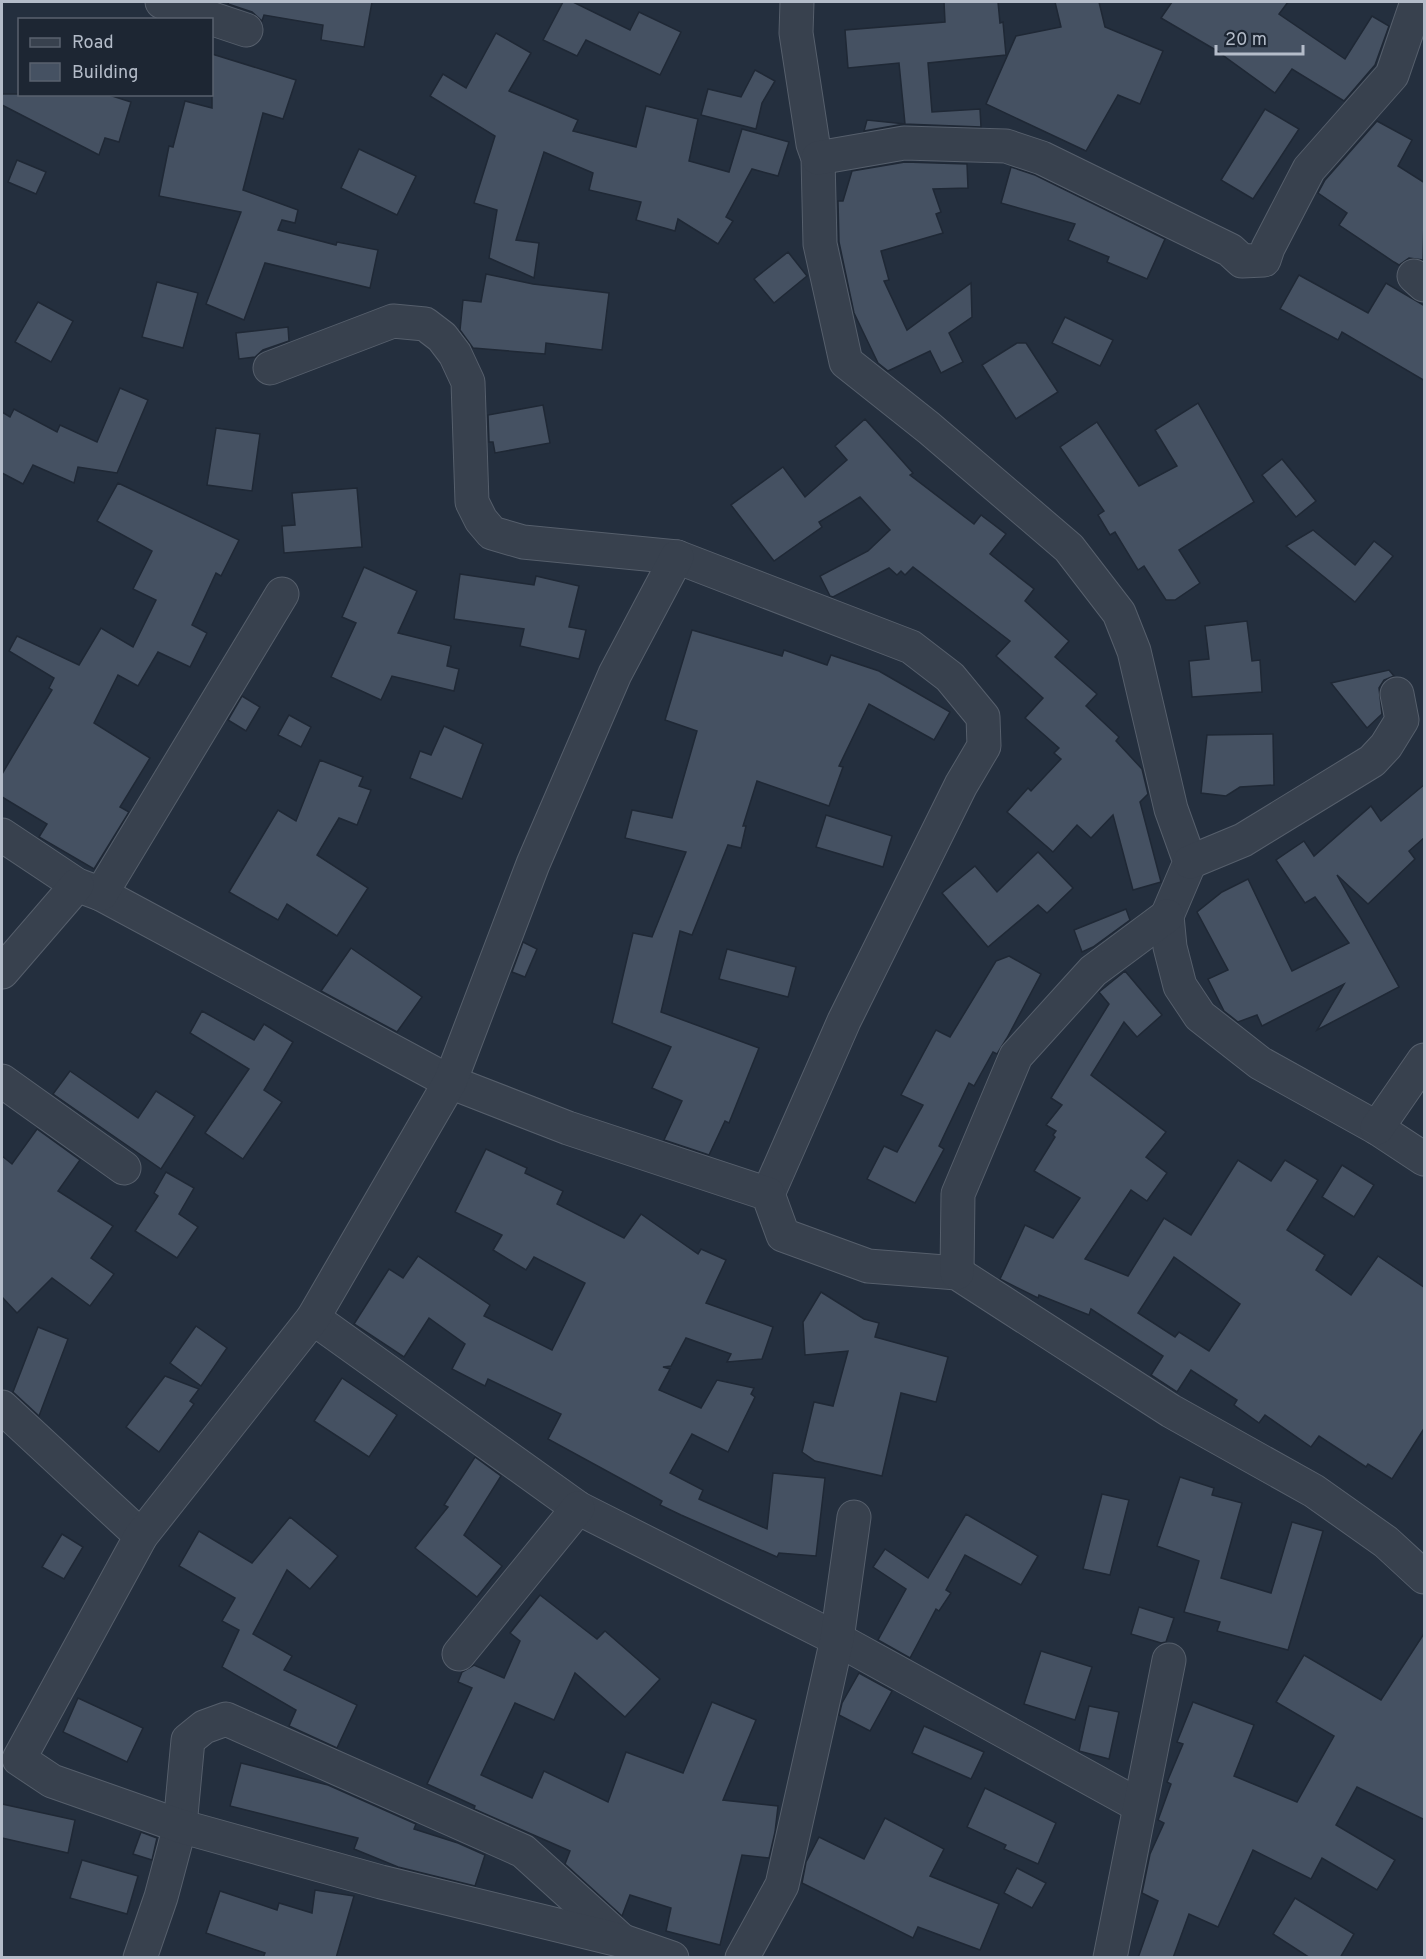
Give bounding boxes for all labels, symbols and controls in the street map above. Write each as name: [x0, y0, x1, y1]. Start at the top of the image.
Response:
legend: [18, 18, 213, 96]
scale bar: [1216, 18, 1303, 56]
text: 20 m: [1225, 29, 1267, 52]
text: Road: [72, 32, 114, 55]
text: Building: [72, 62, 138, 85]

